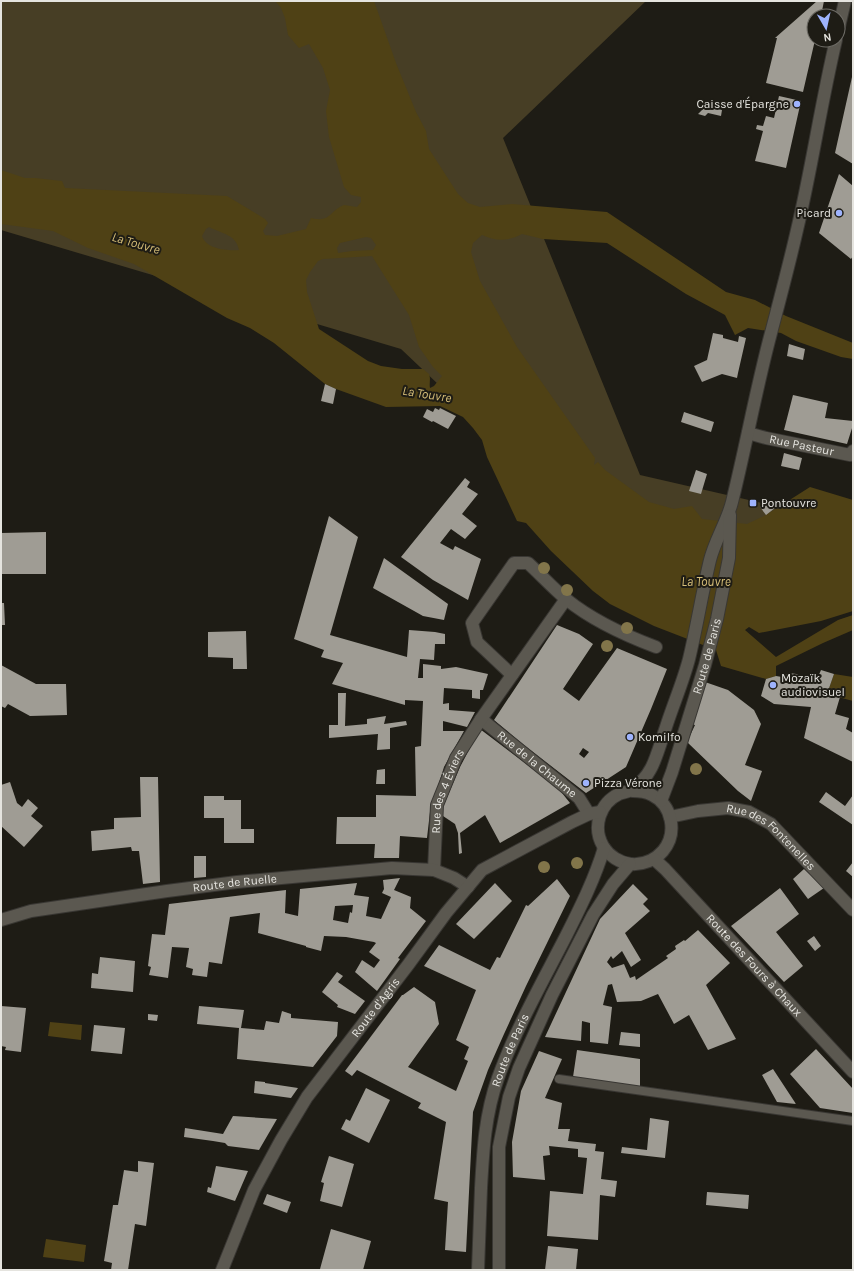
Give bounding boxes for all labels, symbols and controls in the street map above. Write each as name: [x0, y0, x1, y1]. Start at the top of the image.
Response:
north arrow: [806, 8, 846, 48]
text: N: [823, 30, 832, 44]
place label: Caisse d'Épargne: [696, 96, 789, 111]
marker: Caisse d'Épargne: [792, 99, 802, 109]
place label: Picard: [797, 206, 831, 220]
marker: Picard: [834, 208, 844, 218]
water label: La Touvre: [110, 229, 162, 257]
water label: La Touvre: [401, 383, 453, 405]
street label: Rue Pasteur: [768, 432, 836, 459]
place label: Pontouvre: [761, 496, 816, 510]
marker: Pontouvre: [748, 498, 758, 508]
water label: La Touvre: [681, 574, 731, 589]
street label: Route de Paris: [689, 617, 724, 696]
place label: Mozaïk audiovisuel: [781, 671, 845, 699]
marker: Mozaïk audiovisuel: [768, 680, 778, 690]
street label: Rue de la Chaume: [494, 728, 580, 801]
place label: Komilfo: [638, 730, 681, 744]
marker: Komilfo: [625, 732, 635, 742]
street label: Rue des 4 Éviers: [429, 746, 467, 834]
place label: Pizza Vérone: [594, 776, 662, 790]
marker: Pizza Vérone: [581, 778, 591, 788]
street label: Rue des Fontenelles: [725, 801, 818, 873]
street label: Route de Ruelle: [192, 871, 277, 895]
street label: Route des Fours à Chaux: [703, 911, 805, 1019]
street label: Route d'Agris: [348, 975, 403, 1040]
street label: Route de Paris: [488, 1011, 532, 1089]

